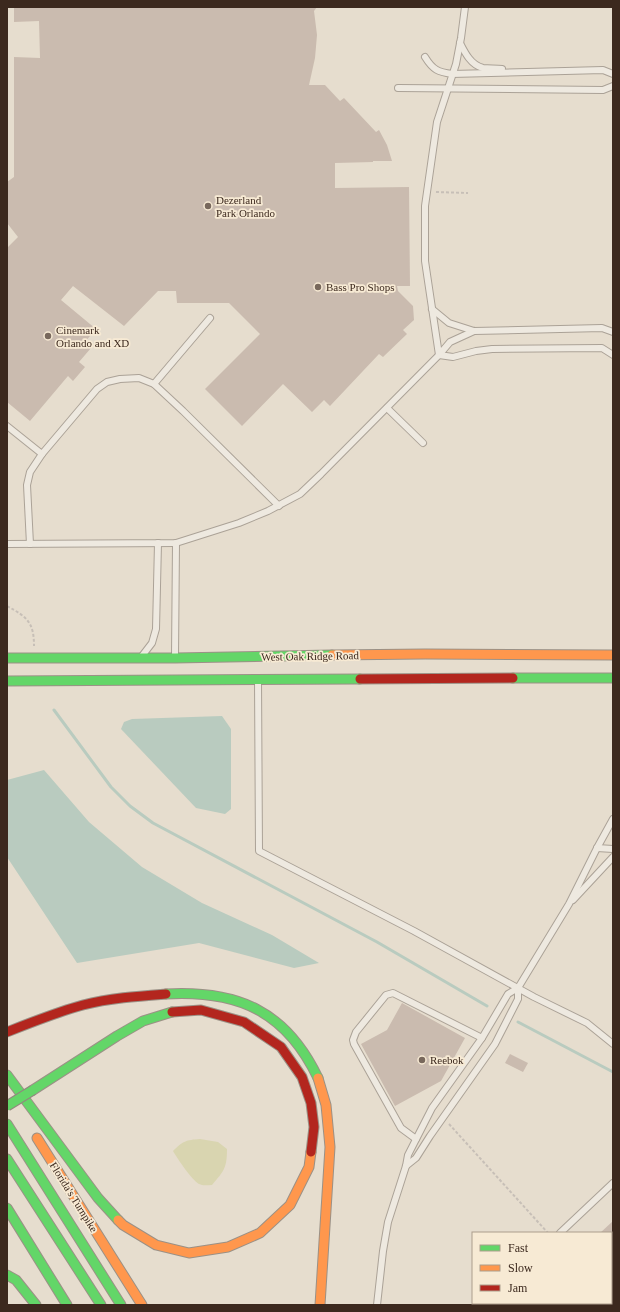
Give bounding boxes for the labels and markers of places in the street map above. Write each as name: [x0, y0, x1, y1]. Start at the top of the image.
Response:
place label: Dezerland Park Orlando: [216, 194, 275, 219]
marker: Dezerland Park Orlando: [203, 201, 213, 211]
place label: Bass Pro Shops: [326, 281, 394, 293]
marker: Bass Pro Shops: [313, 282, 323, 292]
place label: Cinemark Orlando and XD: [56, 324, 129, 349]
marker: Cinemark Orlando and XD: [43, 331, 53, 341]
place label: Reebok: [430, 1054, 464, 1066]
marker: Reebok: [417, 1055, 427, 1065]

